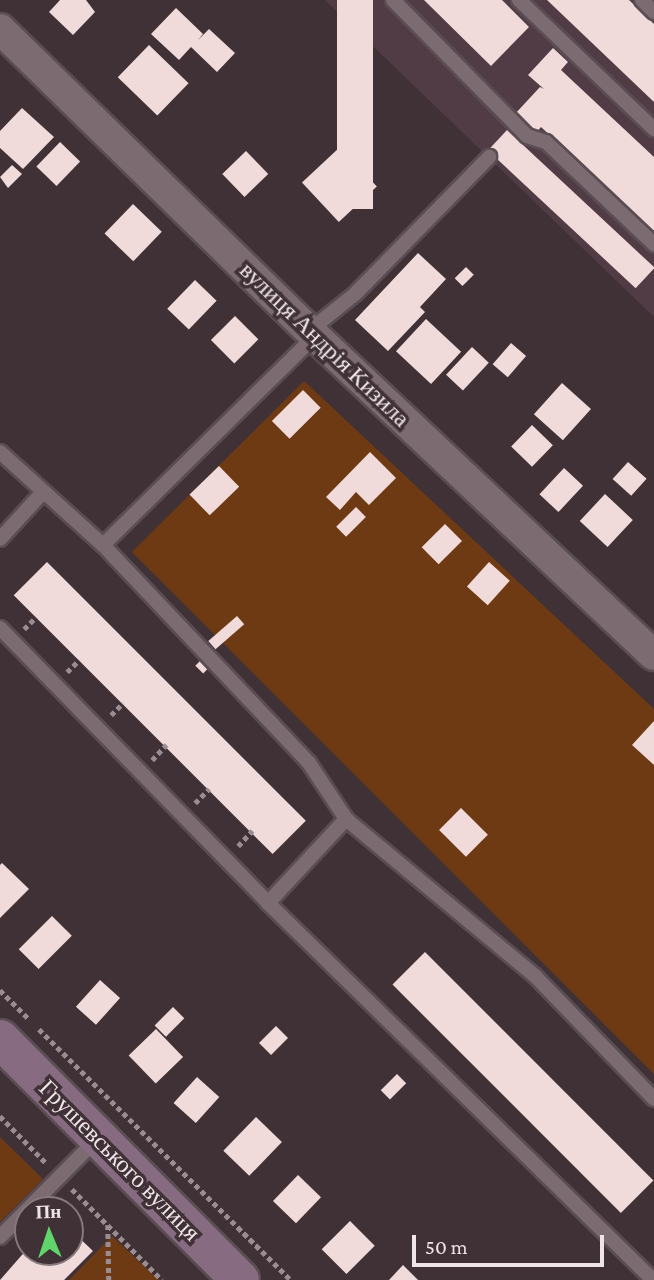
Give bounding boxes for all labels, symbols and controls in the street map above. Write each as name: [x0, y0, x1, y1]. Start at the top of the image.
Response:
street label: вулиця Андрія Кизила: [234, 255, 416, 433]
street label: Грушевського вулиця: [33, 1073, 207, 1247]
north arrow: [14, 1196, 84, 1266]
text: Пн: [35, 1201, 62, 1222]
scale bar: [416, 1220, 608, 1264]
text: 50 m: [425, 1235, 468, 1259]

